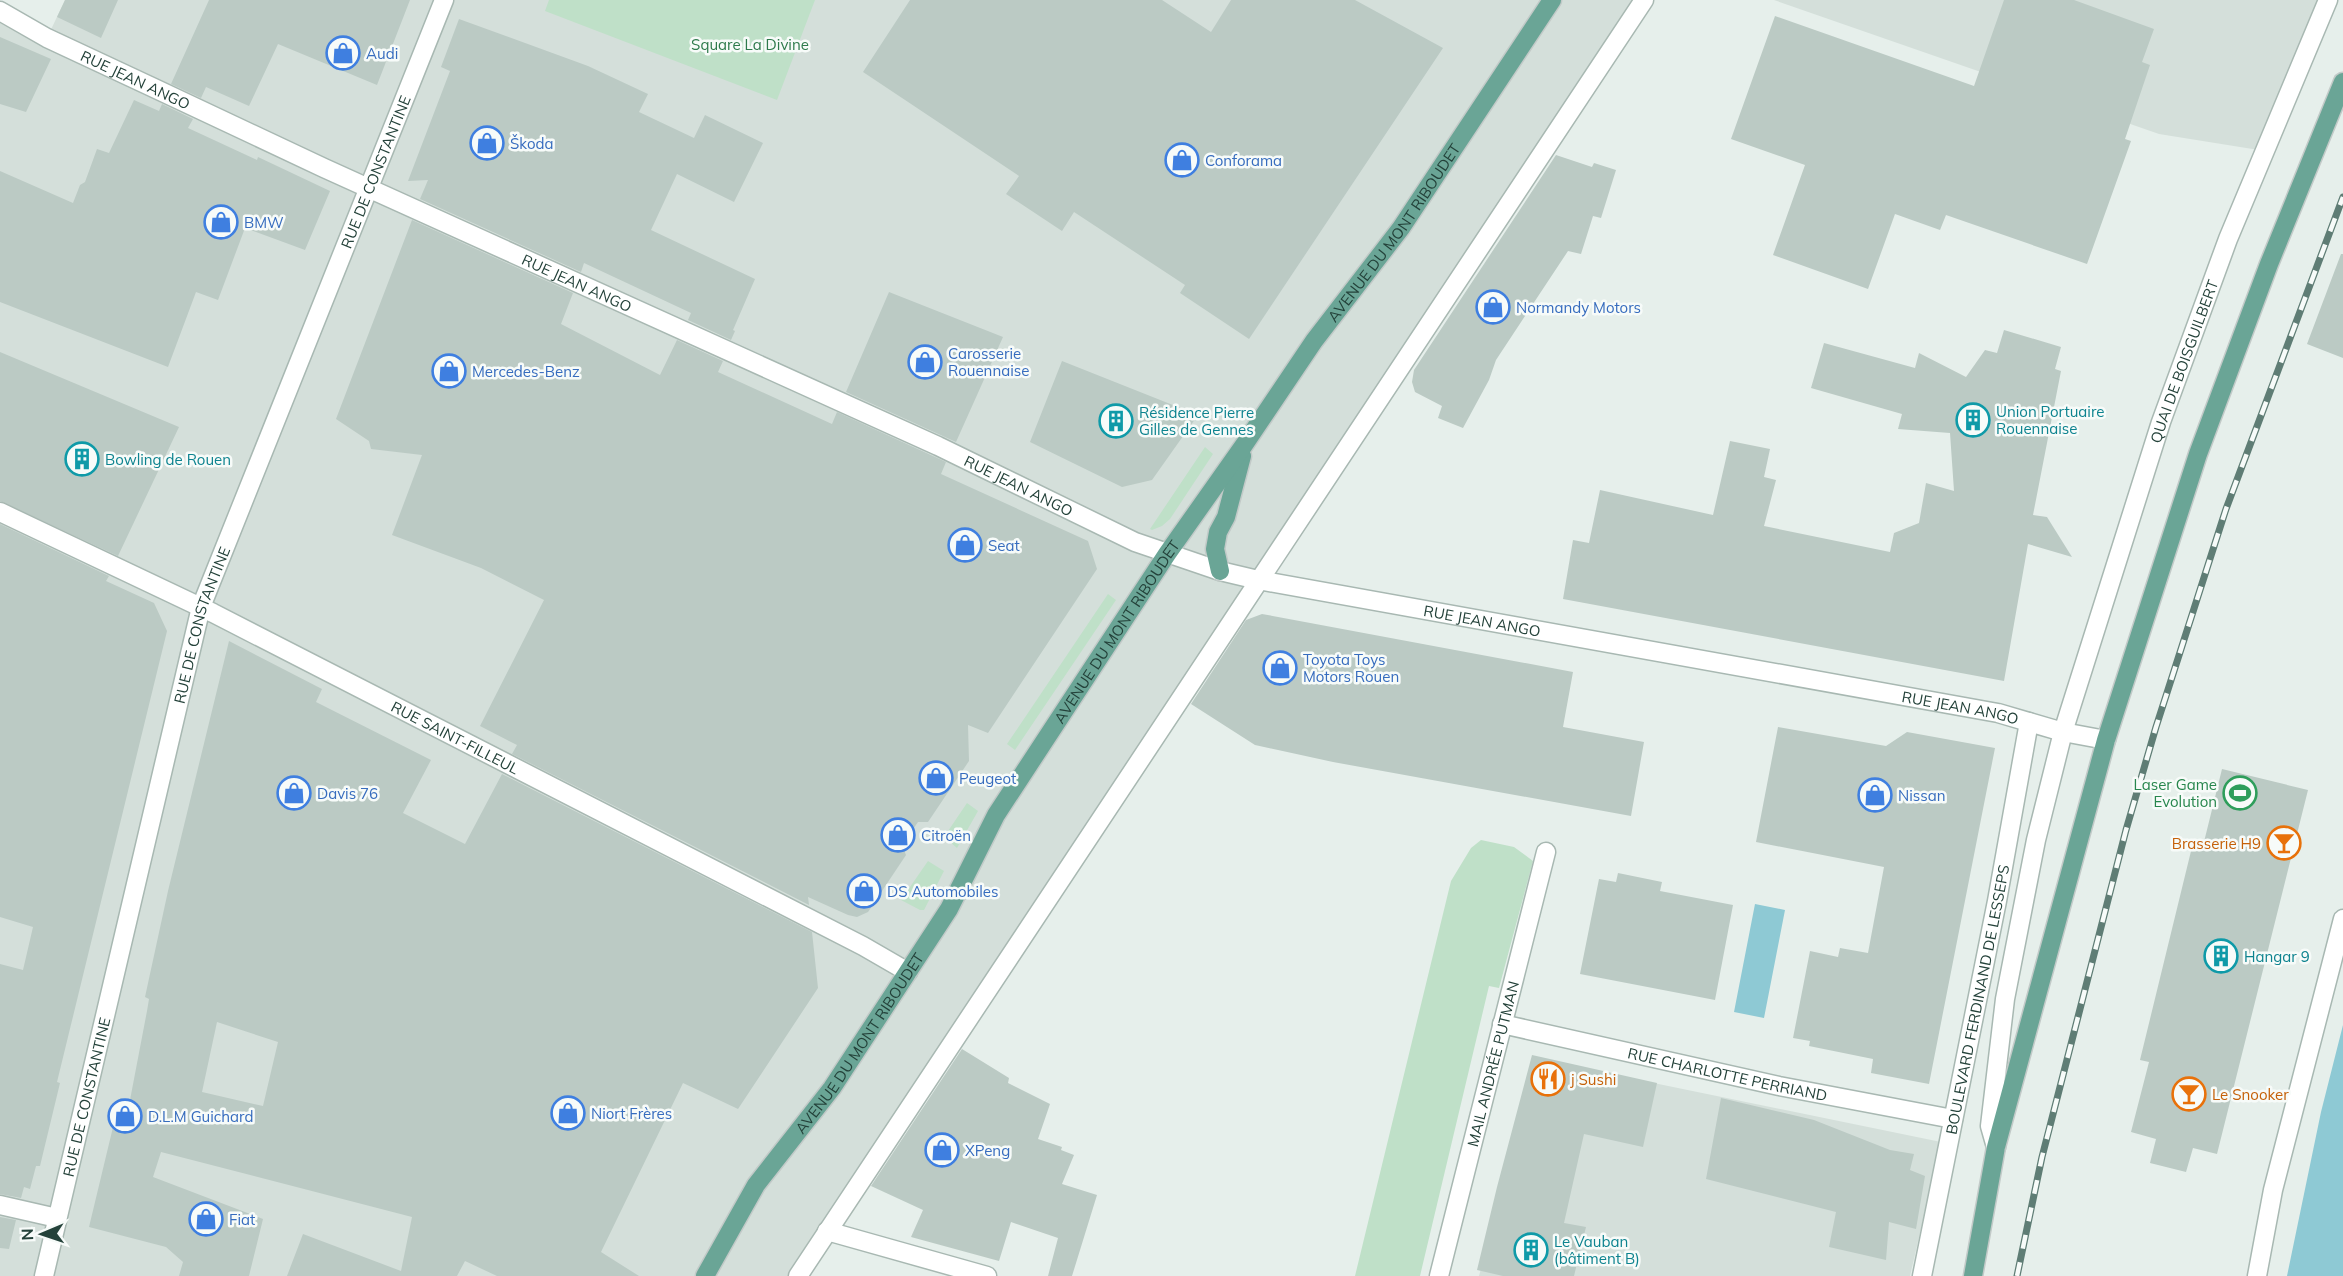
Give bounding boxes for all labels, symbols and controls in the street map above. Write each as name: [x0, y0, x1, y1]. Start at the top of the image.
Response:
shop icon: Audi: [325, 35, 361, 71]
park label: Square La Divine: [691, 35, 809, 54]
place label: Audi: [366, 44, 398, 63]
street label: RUE JEAN ANGO: [78, 46, 193, 113]
street label: RUE DE CONSTANTINE: [336, 92, 414, 251]
shop icon: Škoda: [469, 125, 505, 161]
place label: Škoda: [510, 134, 553, 153]
street label: AVENUE DU MONT RIBOUDET: [1323, 140, 1464, 325]
shop icon: Conforama: [1164, 142, 1200, 178]
place label: Conforama: [1205, 151, 1282, 170]
shop icon: BMW: [203, 204, 239, 240]
place label: BMW: [244, 213, 284, 232]
street label: RUE JEAN ANGO: [519, 249, 635, 316]
street label: QUAI DE BOISGUILBERT: [2145, 277, 2222, 445]
shop icon: Normandy Motors: [1475, 289, 1511, 325]
place label: Normandy Motors: [1516, 298, 1641, 317]
shop icon: Carosserie Rouennaise: [907, 344, 943, 380]
place label: Carosserie Rouennaise: [948, 344, 1029, 380]
shop icon: Mercedes-Benz: [431, 353, 467, 389]
place label: Mercedes-Benz: [472, 362, 580, 381]
building icon: Union Portuaire Rouennaise: [1955, 402, 1991, 438]
place label: Union Portuaire Rouennaise: [1996, 402, 2104, 438]
building icon: Résidence Pierre Gilles de Gennes: [1098, 403, 1134, 439]
place label: Résidence Pierre Gilles de Gennes: [1139, 403, 1254, 439]
building icon: Bowling de Rouen: [64, 441, 100, 477]
place label: Bowling de Rouen: [105, 450, 231, 469]
street label: RUE JEAN ANGO: [961, 451, 1076, 520]
shop icon: Seat: [947, 527, 983, 563]
place label: Seat: [988, 536, 1020, 555]
street label: AVENUE DU MONT RIBOUDET: [1049, 536, 1183, 727]
street label: RUE DE CONSTANTINE: [169, 544, 234, 705]
street label: RUE JEAN ANGO: [1422, 600, 1542, 640]
shop icon: Toyota Toys Motors Rouen: [1262, 650, 1298, 686]
place label: Toyota Toys Motors Rouen: [1303, 650, 1399, 686]
street label: RUE JEAN ANGO: [1900, 686, 2021, 728]
street label: RUE SAINT-FILLEUL: [388, 697, 522, 778]
shop icon: Peugeot: [918, 760, 954, 796]
place label: Peugeot: [959, 769, 1016, 788]
shop icon: Davis 76: [276, 775, 312, 811]
place label: Laser Game Evolution: [2134, 775, 2217, 811]
sports icon: Laser Game Evolution: [2222, 775, 2258, 811]
shop icon: Nissan: [1857, 777, 1893, 813]
place label: Davis 76: [317, 784, 378, 803]
place label: Nissan: [1898, 786, 1945, 805]
shop icon: Citroën: [880, 817, 916, 853]
bar icon: Brasserie H9: [2266, 825, 2302, 861]
place label: Citroën: [921, 826, 971, 845]
place label: Brasserie H9: [2172, 834, 2261, 853]
street label: BOULEVARD FERDINAND DE LESSEPS: [1941, 863, 2013, 1136]
shop icon: DS Automobiles: [846, 873, 882, 909]
place label: DS Automobiles: [887, 882, 998, 901]
building icon: Hangar 9: [2203, 938, 2239, 974]
place label: Hangar 9: [2244, 947, 2310, 966]
street label: AVENUE DU MONT RIBOUDET: [791, 949, 928, 1137]
street label: MAIL ANDRÉE PUTMAN: [1463, 979, 1523, 1149]
street label: RUE DE CONSTANTINE: [58, 1015, 114, 1178]
street label: RUE CHARLOTTE PERRIAND: [1626, 1043, 1829, 1104]
restaurant icon: j Sushi: [1530, 1061, 1566, 1097]
place label: j Sushi: [1570, 1070, 1616, 1089]
bar icon: Le Snooker: [2171, 1076, 2207, 1112]
place label: Le Snooker: [2212, 1085, 2289, 1104]
shop icon: Niort Frères: [550, 1095, 586, 1131]
shop icon: D.L.M Guichard: [107, 1098, 143, 1134]
place label: Niort Frères: [591, 1104, 672, 1123]
place label: D.L.M Guichard: [148, 1107, 253, 1126]
shop icon: XPeng: [924, 1132, 960, 1168]
place label: XPeng: [965, 1141, 1010, 1160]
shop icon: Fiat: [188, 1201, 224, 1237]
north arrow: [12, 1204, 72, 1264]
place label: Fiat: [229, 1210, 255, 1229]
text: N: [17, 1228, 37, 1241]
building icon: Le Vauban (bâtiment B): [1513, 1232, 1549, 1268]
place label: Le Vauban (bâtiment B): [1554, 1232, 1640, 1268]

